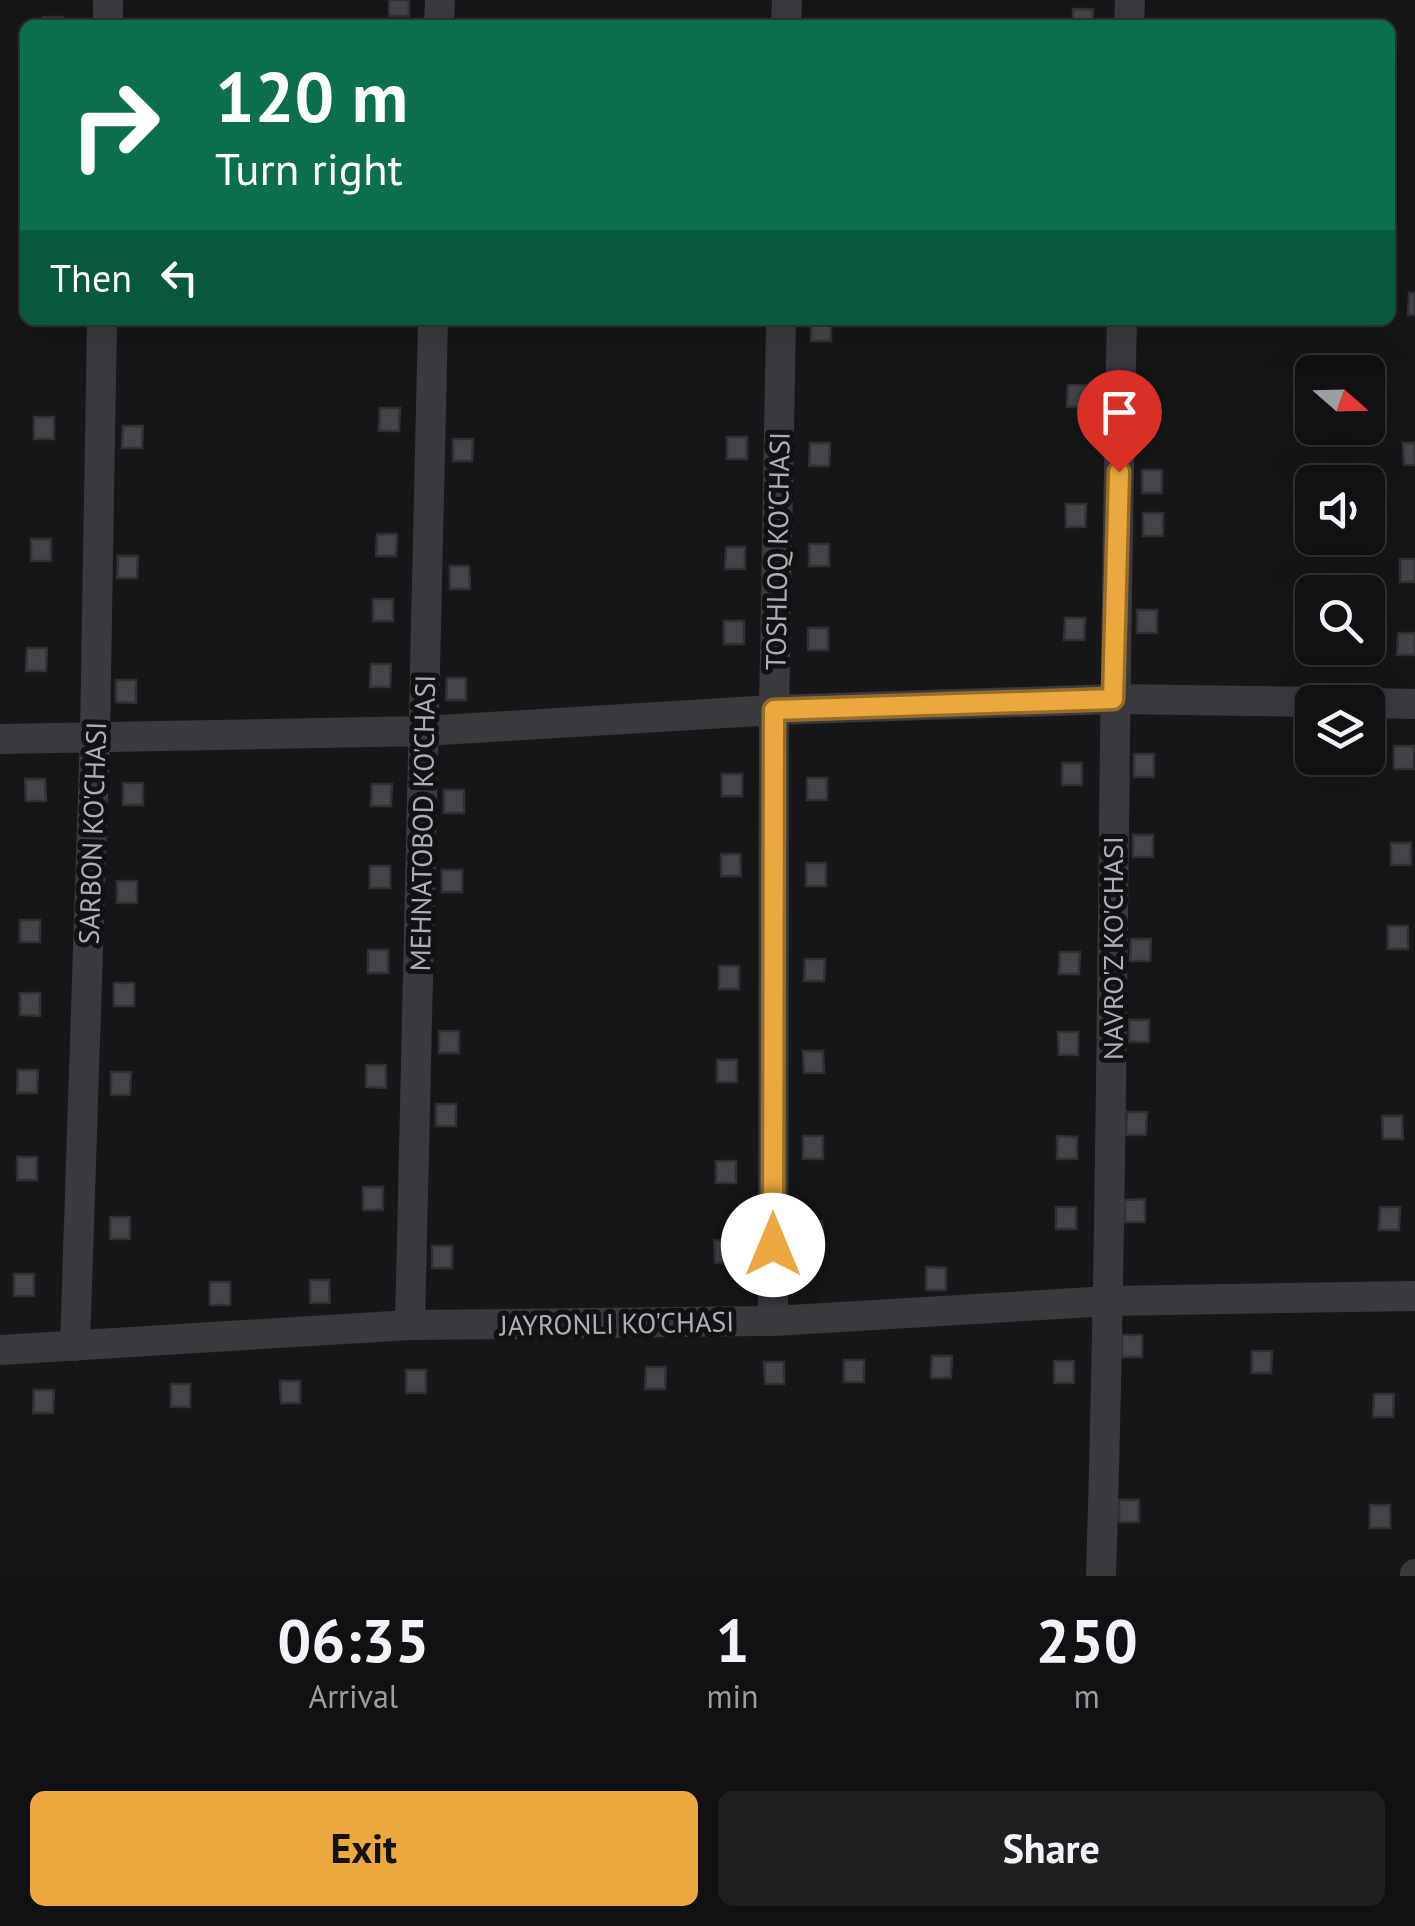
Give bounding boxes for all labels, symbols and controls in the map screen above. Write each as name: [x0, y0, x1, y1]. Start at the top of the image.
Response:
text: 120 m: [215, 51, 408, 141]
icon: right: [50, 60, 180, 190]
text: Turn right: [215, 139, 403, 197]
icon: left: [152, 250, 207, 305]
text: Then: [50, 253, 132, 302]
north arrow: [1295, 355, 1385, 445]
map controls: [1295, 355, 1385, 775]
pin: [1077, 370, 1162, 473]
icon: arrive: [1092, 385, 1147, 440]
street label: TOSHLOQ KO'CHASI: [756, 432, 798, 670]
button: sound: [1295, 465, 1385, 555]
button: search: [1295, 575, 1385, 665]
street label: MEHNATOBOD KO'CHASI: [401, 674, 443, 972]
button: layers: [1295, 685, 1385, 775]
street label: SARBON KO'CHASI: [70, 721, 114, 945]
street label: NAVRO'Z KO'CHASI: [1094, 836, 1131, 1060]
position arrow: [721, 1193, 825, 1297]
street label: JAYRONLI KO'CHASI: [498, 1302, 735, 1344]
text: 06:35: [277, 1601, 429, 1679]
text: 1: [716, 1601, 750, 1679]
text: 250: [1036, 1601, 1138, 1679]
text: Arrival: [308, 1675, 398, 1717]
text: min: [707, 1675, 759, 1717]
text: m: [1074, 1675, 1100, 1717]
button: Exit: [30, 1791, 698, 1906]
button: Share: [718, 1791, 1385, 1906]

